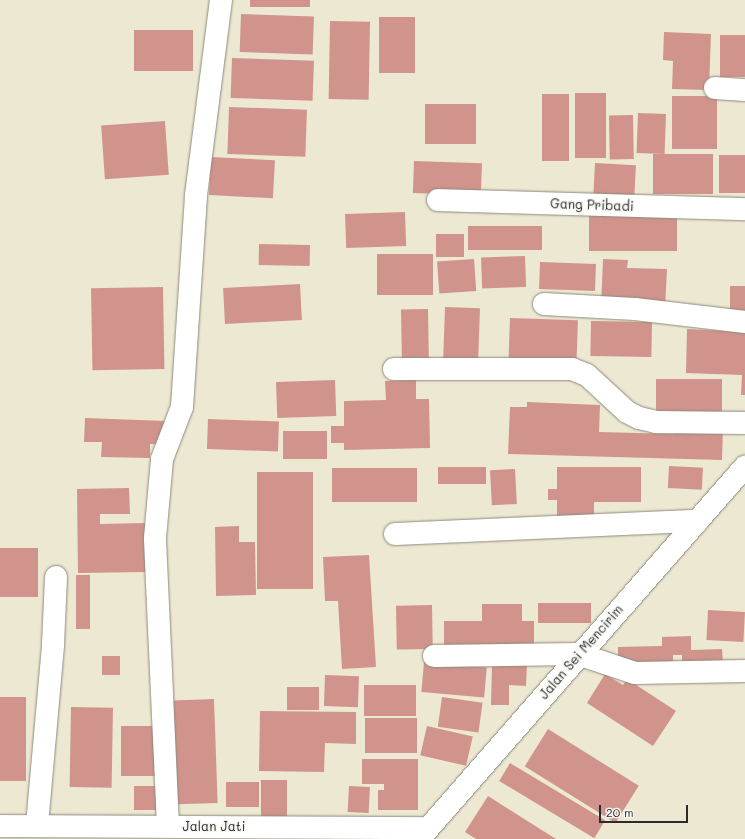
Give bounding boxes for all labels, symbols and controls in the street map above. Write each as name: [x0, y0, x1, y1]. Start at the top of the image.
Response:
street label: Gang Pribadi: [550, 196, 634, 214]
street label: Jalan Sei Mencirim: [536, 602, 626, 702]
scale bar: [601, 797, 690, 823]
text: 20 m: [606, 804, 634, 820]
street label: Jalan Jati: [183, 818, 245, 834]

